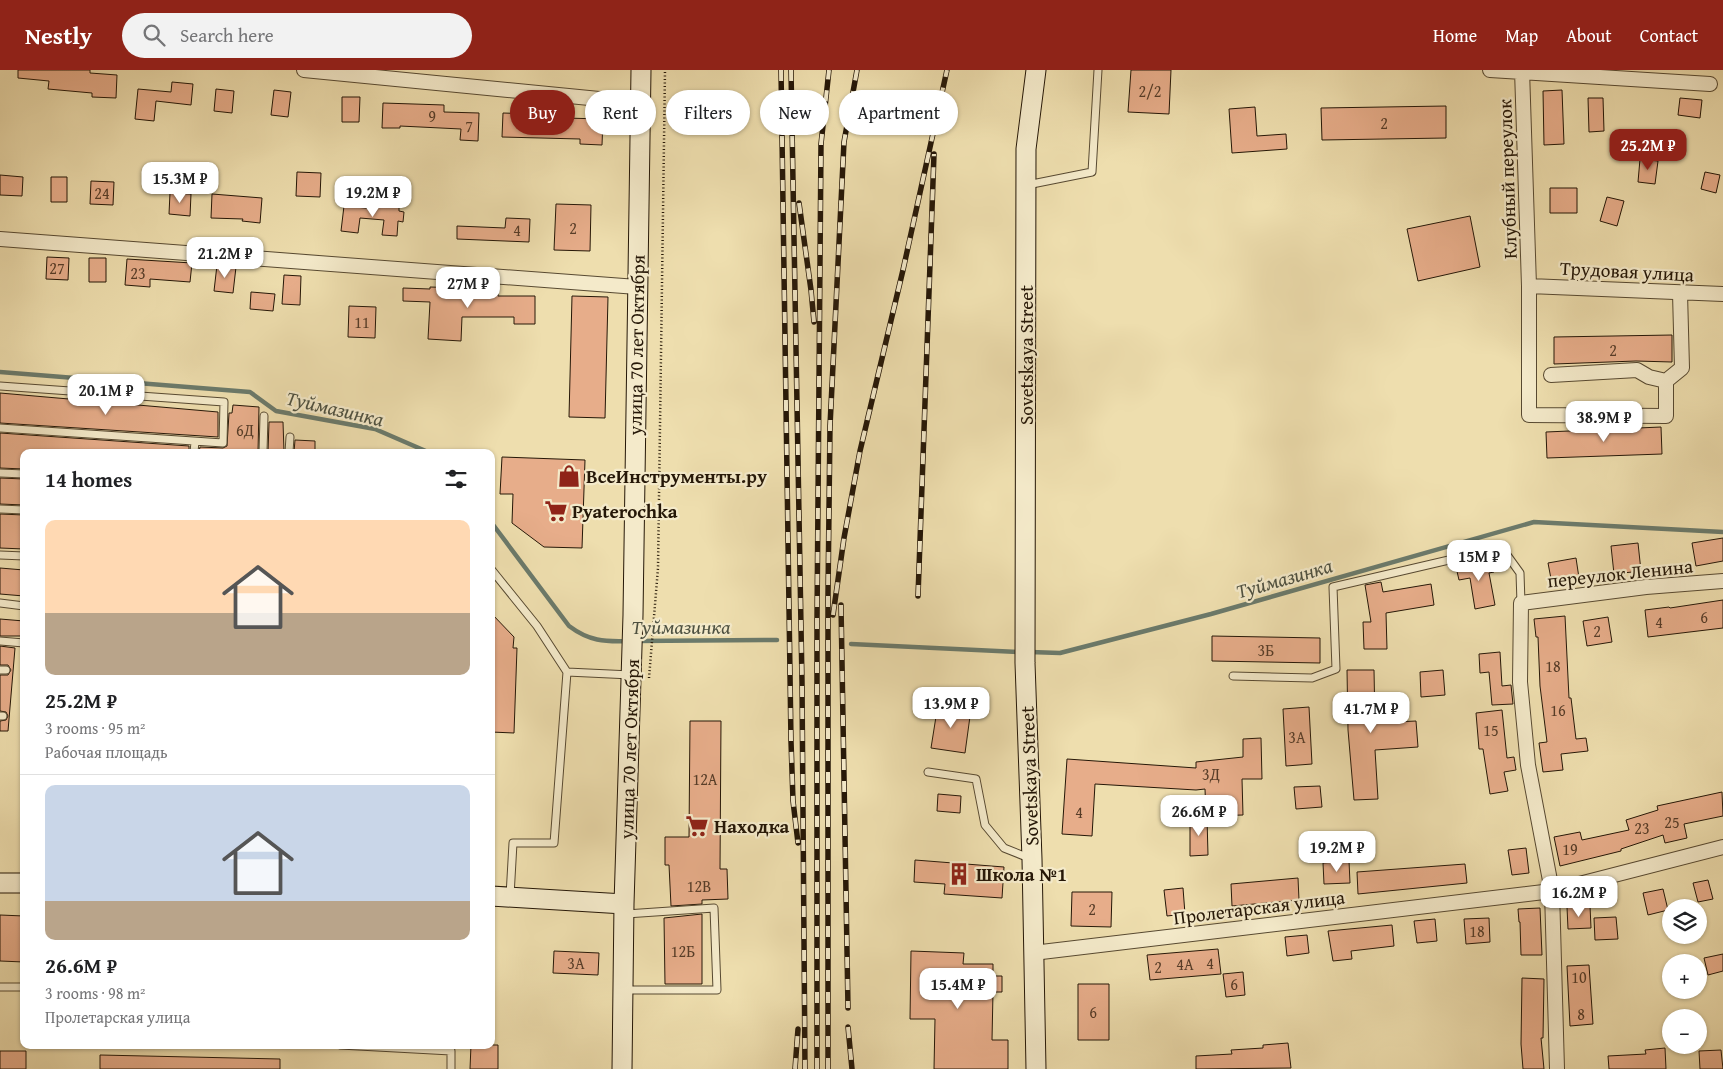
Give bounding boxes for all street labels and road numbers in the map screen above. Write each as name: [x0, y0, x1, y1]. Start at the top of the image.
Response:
street label: Клубный переулок: [1490, 99, 1524, 259]
street label: улица 70 лет Октября: [620, 254, 652, 437]
street label: Трудовая улица: [1559, 254, 1695, 288]
street label: Sovetskaya Street: [1012, 285, 1040, 425]
street label: переулок Ленина: [1546, 551, 1694, 595]
street label: улица 70 лет Октября: [612, 658, 646, 841]
street label: Sovetskaya Street: [1013, 705, 1045, 846]
street label: Пролетарская улица: [1172, 883, 1346, 931]

